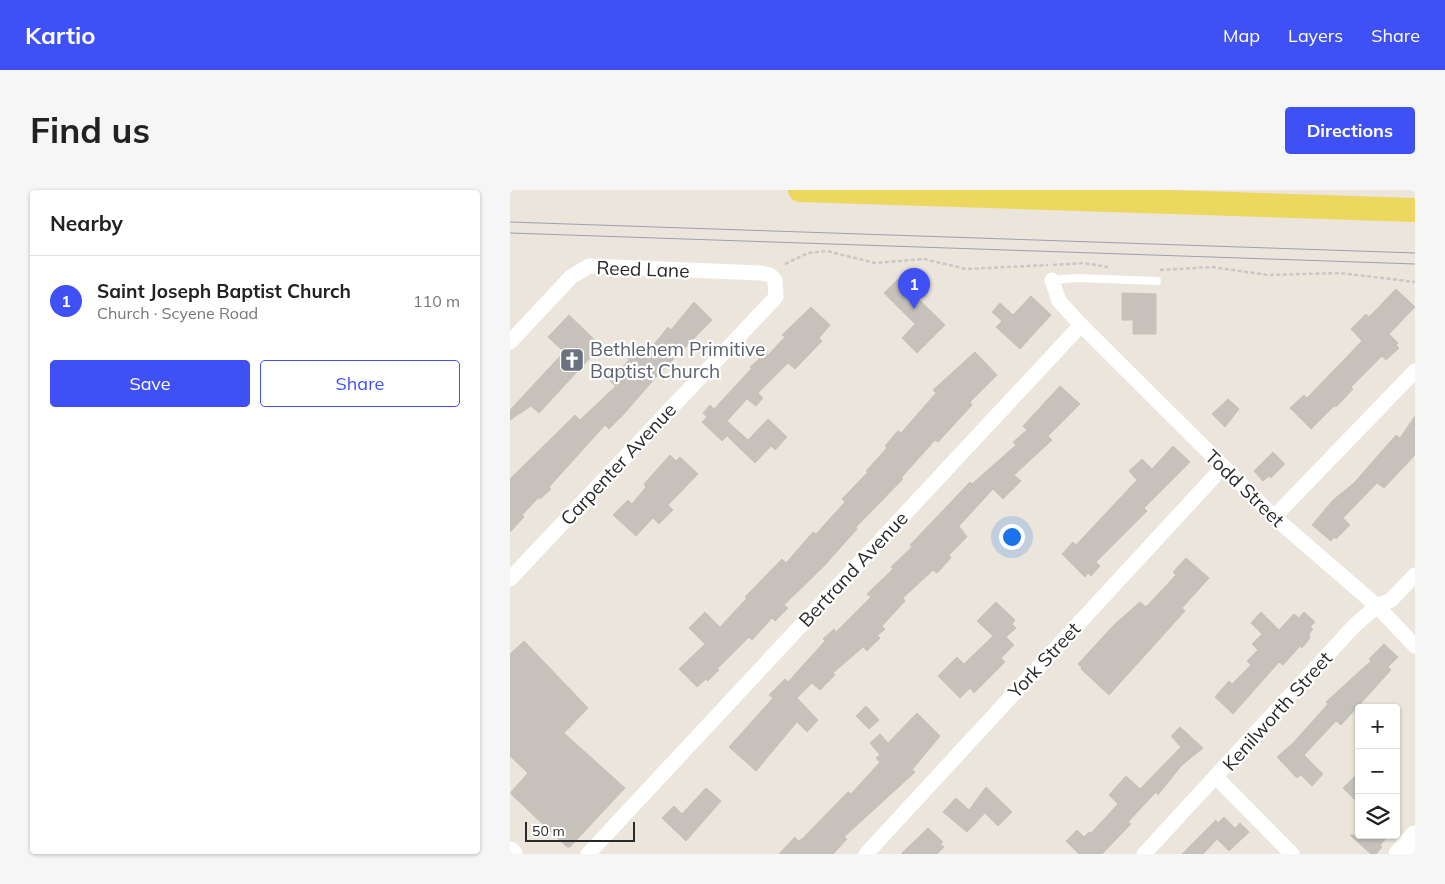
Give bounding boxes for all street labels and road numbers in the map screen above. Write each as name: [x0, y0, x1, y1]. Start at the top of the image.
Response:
street label: Reed Lane: [596, 255, 690, 283]
street label: Carpenter Avenue: [555, 398, 681, 530]
street label: Todd Street: [1200, 444, 1290, 532]
street label: Bertrand Avenue: [793, 506, 913, 632]
street label: York Street: [1002, 617, 1085, 704]
street label: Kenilworth Street: [1217, 646, 1337, 776]

